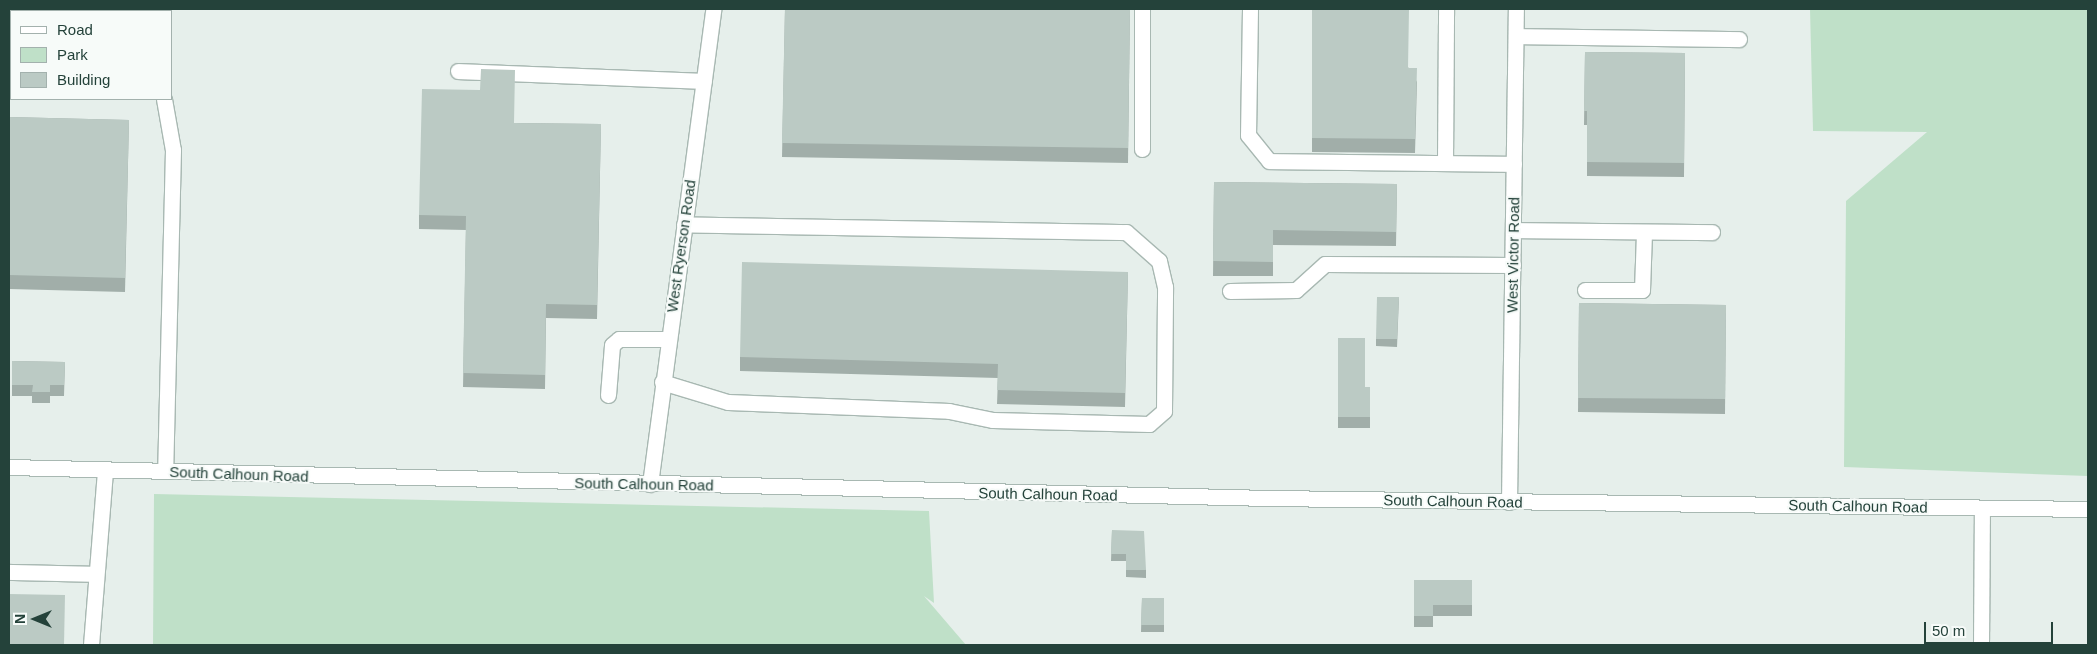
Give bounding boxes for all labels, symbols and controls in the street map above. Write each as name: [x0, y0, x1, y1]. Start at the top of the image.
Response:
legend: [10, 10, 172, 100]
text: Road: [57, 21, 93, 38]
text: Park: [57, 46, 88, 63]
text: Building: [57, 71, 110, 88]
street label: West Ryerson Road: [663, 178, 699, 314]
street label: West Victor Road: [1503, 197, 1523, 313]
street label: South Calhoun Road: [169, 463, 309, 485]
street label: South Calhoun Road: [574, 474, 714, 494]
street label: South Calhoun Road: [978, 484, 1118, 504]
street label: South Calhoun Road: [1383, 491, 1523, 511]
street label: South Calhoun Road: [1788, 496, 1928, 516]
north arrow: [10, 594, 60, 644]
scale bar: [1927, 612, 2056, 644]
text: N: [12, 614, 28, 624]
text: 50 m: [1932, 622, 1965, 639]

